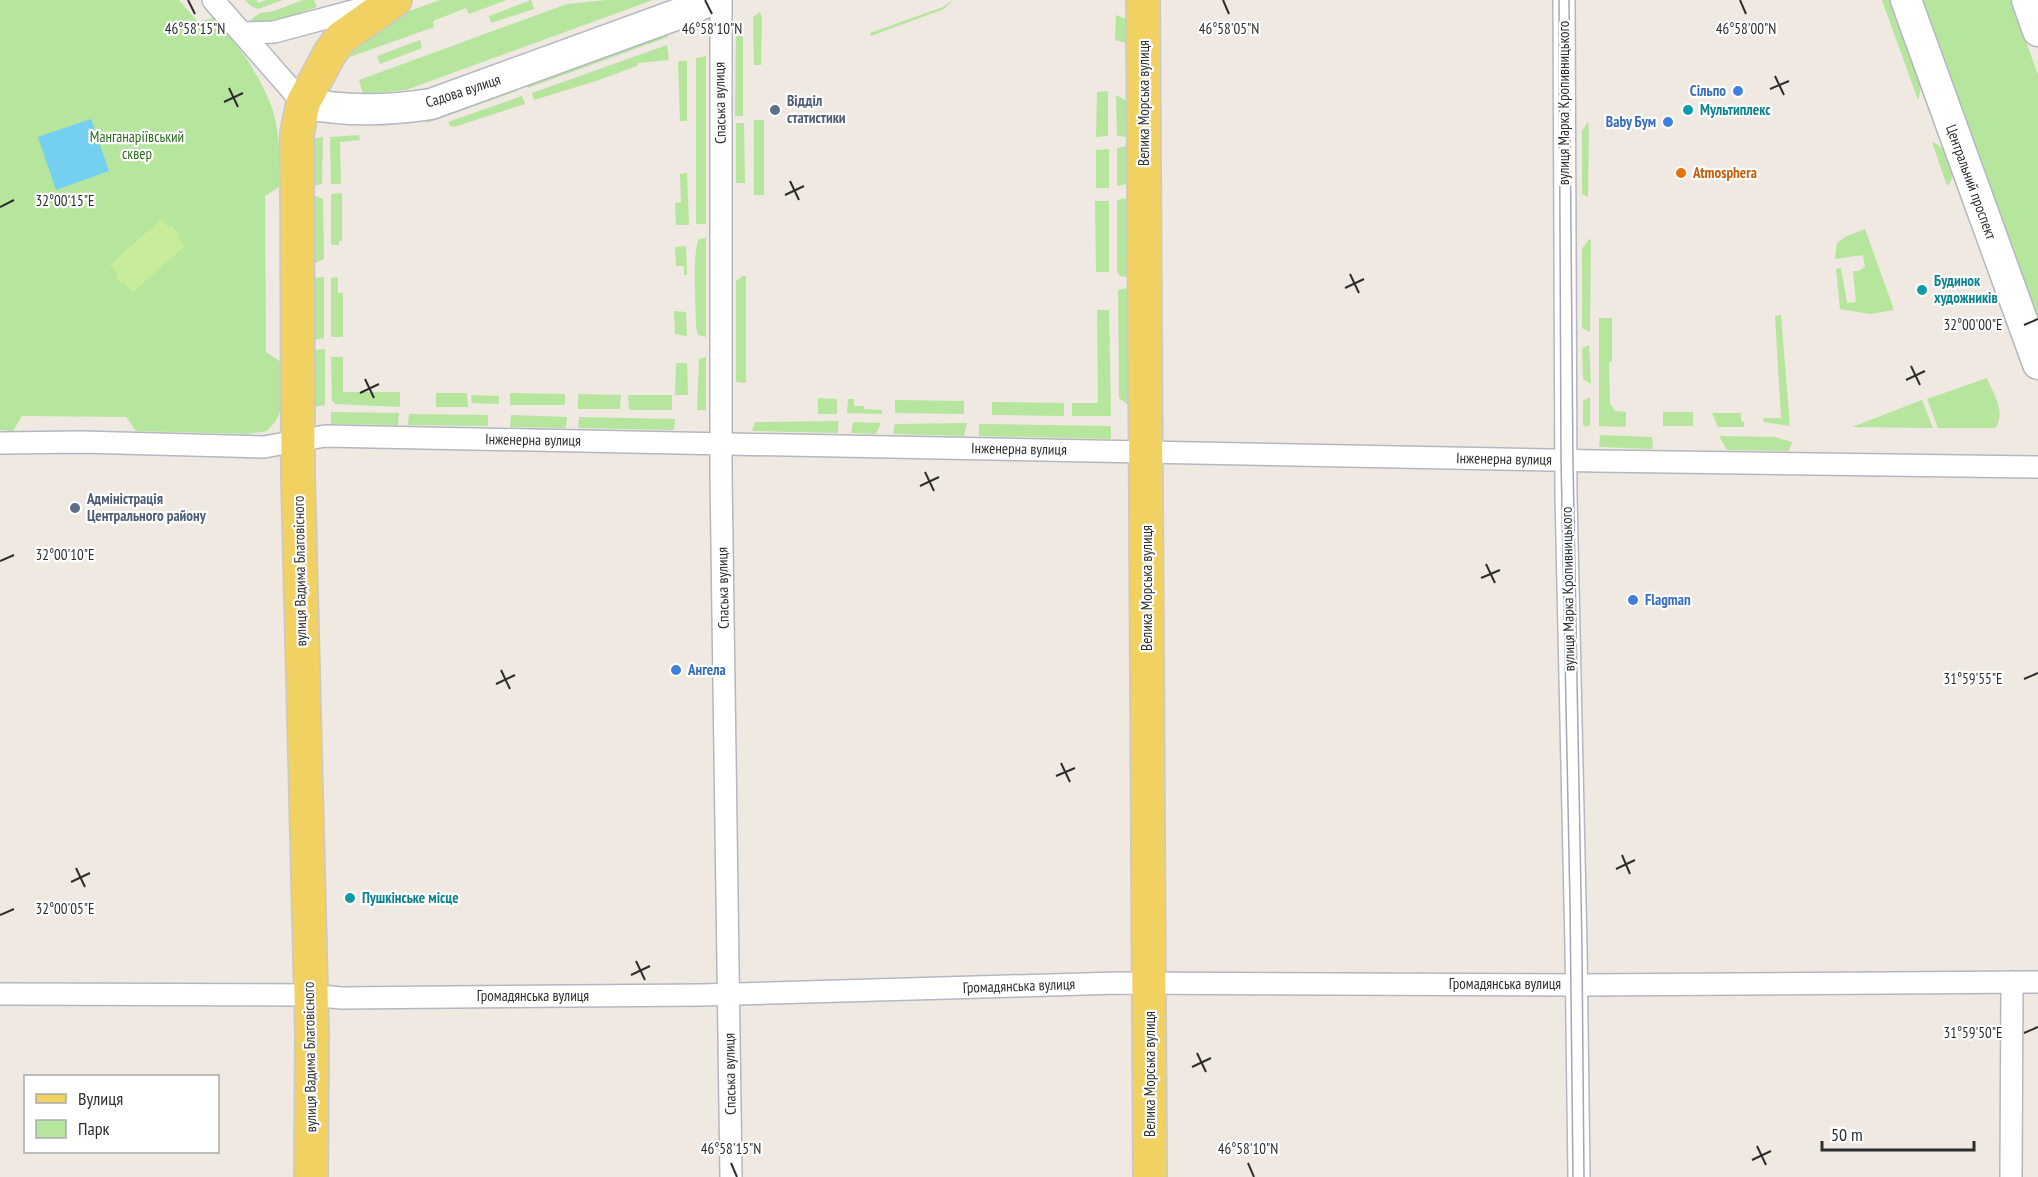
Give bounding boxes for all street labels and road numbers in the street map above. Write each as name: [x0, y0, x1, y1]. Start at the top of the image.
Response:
street label: вулиця Марка Кропивницького: [1554, 21, 1573, 185]
street label: Велика Морська вулиця: [1134, 40, 1153, 166]
street label: Спаська вулиця: [709, 62, 730, 144]
street label: Садова вулиця: [423, 69, 503, 112]
street label: Центральний проспект: [1942, 122, 2001, 242]
street label: Інженерна вулиця: [485, 429, 581, 450]
street label: Інженерна вулиця: [971, 438, 1067, 459]
street label: Інженерна вулиця: [1456, 448, 1552, 469]
street label: вулиця Вадима Благовісного: [289, 495, 310, 647]
street label: вулиця Марка Кропивницького: [1557, 507, 1578, 671]
street label: Велика Морська вулиця: [1137, 525, 1156, 651]
street label: Спаська вулиця: [712, 547, 733, 629]
street label: Громадянська вулиця: [963, 974, 1076, 997]
street label: Громадянська вулиця: [1449, 974, 1561, 993]
street label: вулиця Вадима Благовісного: [299, 981, 320, 1133]
street label: Громадянська вулиця: [477, 986, 589, 1005]
street label: Велика Морська вулиця: [1140, 1011, 1159, 1137]
street label: Спаська вулиця: [719, 1033, 740, 1115]

